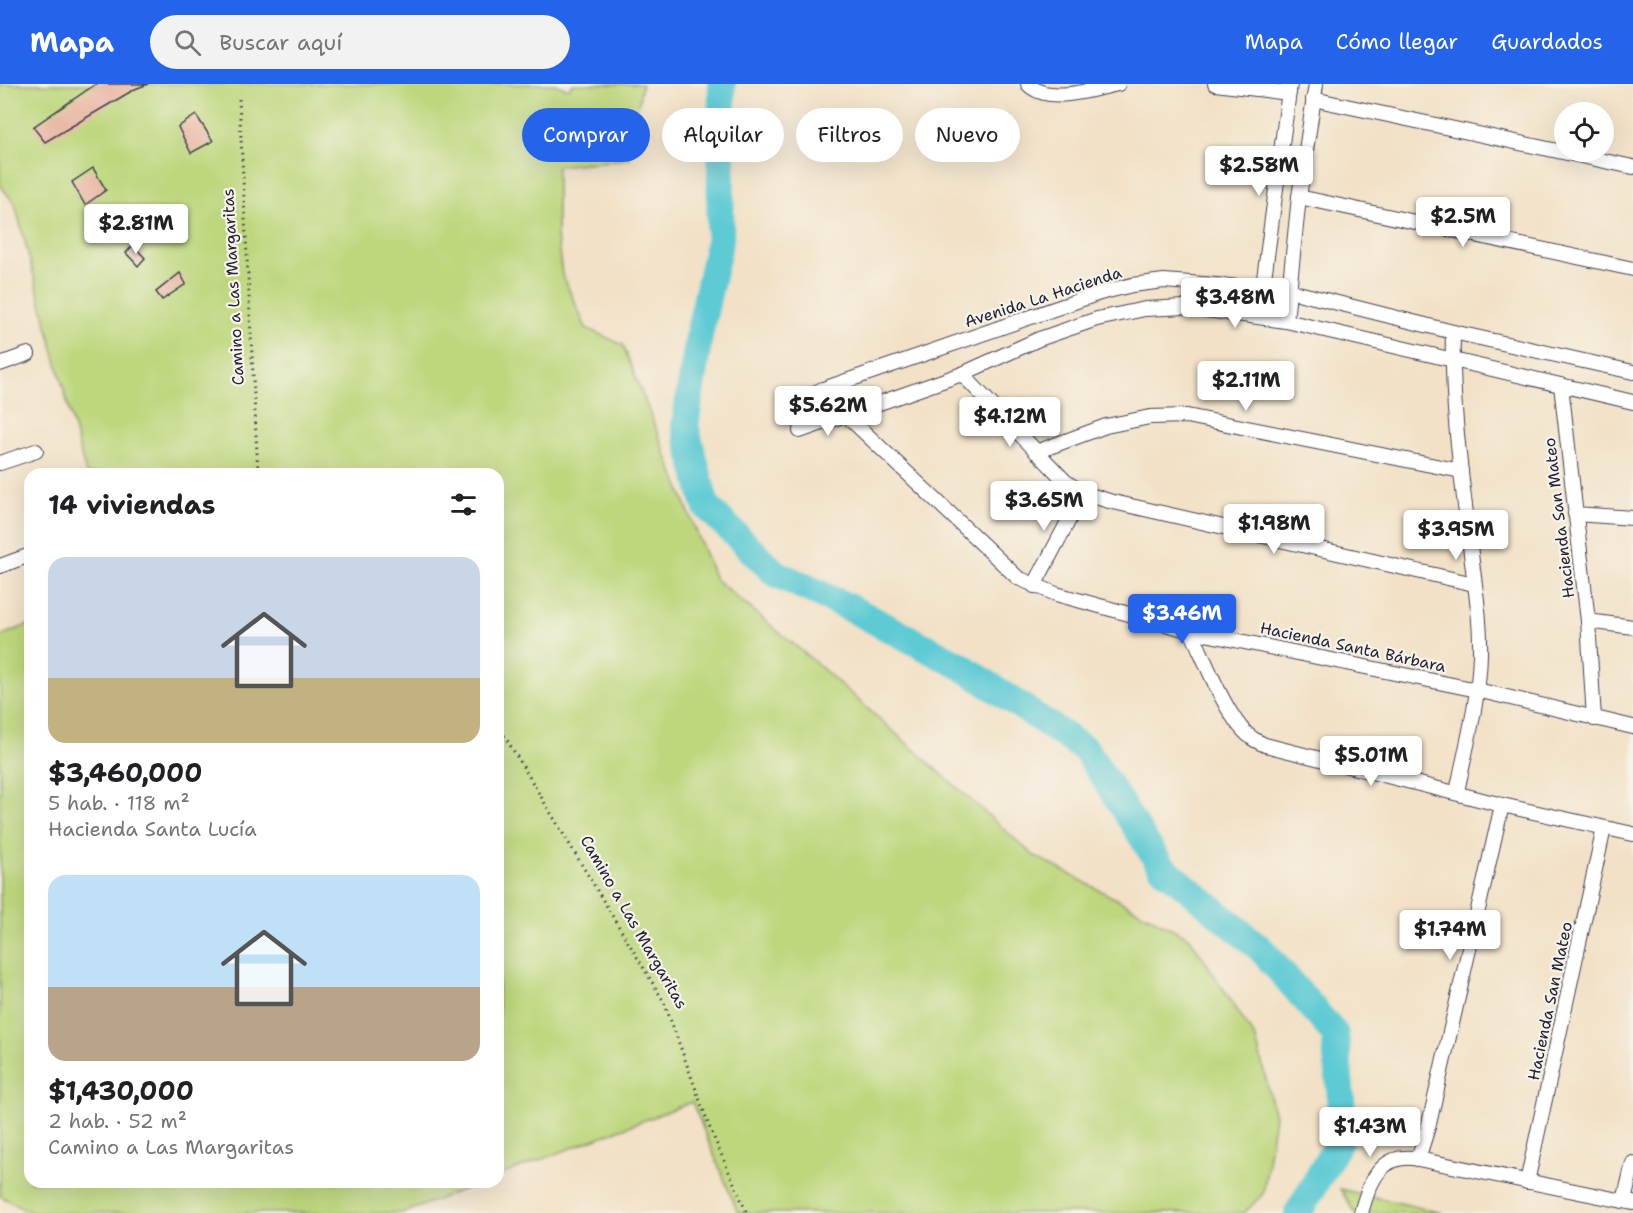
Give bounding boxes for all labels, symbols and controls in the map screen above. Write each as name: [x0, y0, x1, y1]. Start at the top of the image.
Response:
search box: [150, 15, 570, 69]
text: Mapa: [30, 23, 114, 61]
icon: search: [171, 26, 204, 59]
text: Buscar aquí: [219, 28, 342, 57]
text: Mapa: [1245, 28, 1303, 56]
text: Cómo llegar: [1336, 28, 1458, 56]
text: Guardados: [1491, 28, 1603, 56]
map controls: [1554, 102, 1614, 162]
button: locate: [1554, 102, 1614, 162]
chip: Comprar: [522, 108, 650, 162]
chip: Alquilar: [662, 108, 784, 162]
chip: Filtros: [796, 108, 903, 162]
chip: Nuevo: [915, 108, 1020, 162]
pin: $2.58M: [1210, 146, 1308, 197]
text: $2.58M: [1219, 152, 1299, 178]
street label: Camino a Las Margaritas: [217, 188, 249, 386]
pin: $2.5M: [1421, 197, 1505, 248]
text: $2.5M: [1430, 203, 1496, 229]
pin: $2.81M: [87, 204, 185, 255]
text: $2.81M: [98, 210, 174, 236]
street label: Avenida La Hacienda: [962, 262, 1124, 332]
pin: $3.48M: [1186, 278, 1284, 329]
text: $3.48M: [1195, 284, 1275, 310]
pin: $2.11M: [1197, 361, 1295, 412]
text: $2.11M: [1211, 367, 1281, 393]
pin: $5.62M: [779, 386, 877, 437]
text: $5.62M: [789, 392, 867, 418]
pin: $4.12M: [961, 397, 1059, 448]
text: $4.12M: [973, 403, 1047, 429]
street label: Hacienda San Mateo: [1539, 437, 1579, 599]
pin: $3.65M: [995, 481, 1093, 532]
text: 14 viviendas: [48, 487, 216, 522]
text: $3.65M: [1004, 487, 1084, 513]
icon: filters: [447, 488, 480, 521]
pin: $1.98M: [1225, 504, 1323, 555]
text: $1.98M: [1238, 510, 1311, 536]
pin: $3.95M: [1407, 510, 1505, 561]
text: $3.95M: [1417, 516, 1495, 542]
pin: $3.46M: [1133, 594, 1231, 645]
icon: home: [210, 596, 318, 704]
text: $3.46M: [1142, 600, 1222, 626]
street label: Hacienda Santa Bárbara: [1258, 617, 1448, 677]
pin: $5.01M: [1322, 736, 1420, 787]
text: $5.01M: [1334, 742, 1408, 768]
text: $3,460,000: [48, 755, 202, 790]
text: 5 hab. · 118 m²: [48, 790, 190, 816]
text: Hacienda Santa Lucía: [48, 816, 257, 842]
street label: Camino a Las Margaritas: [576, 831, 692, 1013]
pin: $1.74M: [1401, 910, 1499, 961]
icon: home: [210, 914, 318, 1022]
text: $1.74M: [1413, 916, 1487, 942]
street label: Hacienda San Mateo: [1523, 920, 1577, 1082]
text: $1,430,000: [48, 1073, 194, 1108]
pin: $1.43M: [1321, 1107, 1419, 1158]
text: 2 hab. · 52 m²: [48, 1108, 187, 1134]
text: $1.43M: [1333, 1113, 1407, 1139]
text: Camino a Las Margaritas: [48, 1134, 294, 1160]

